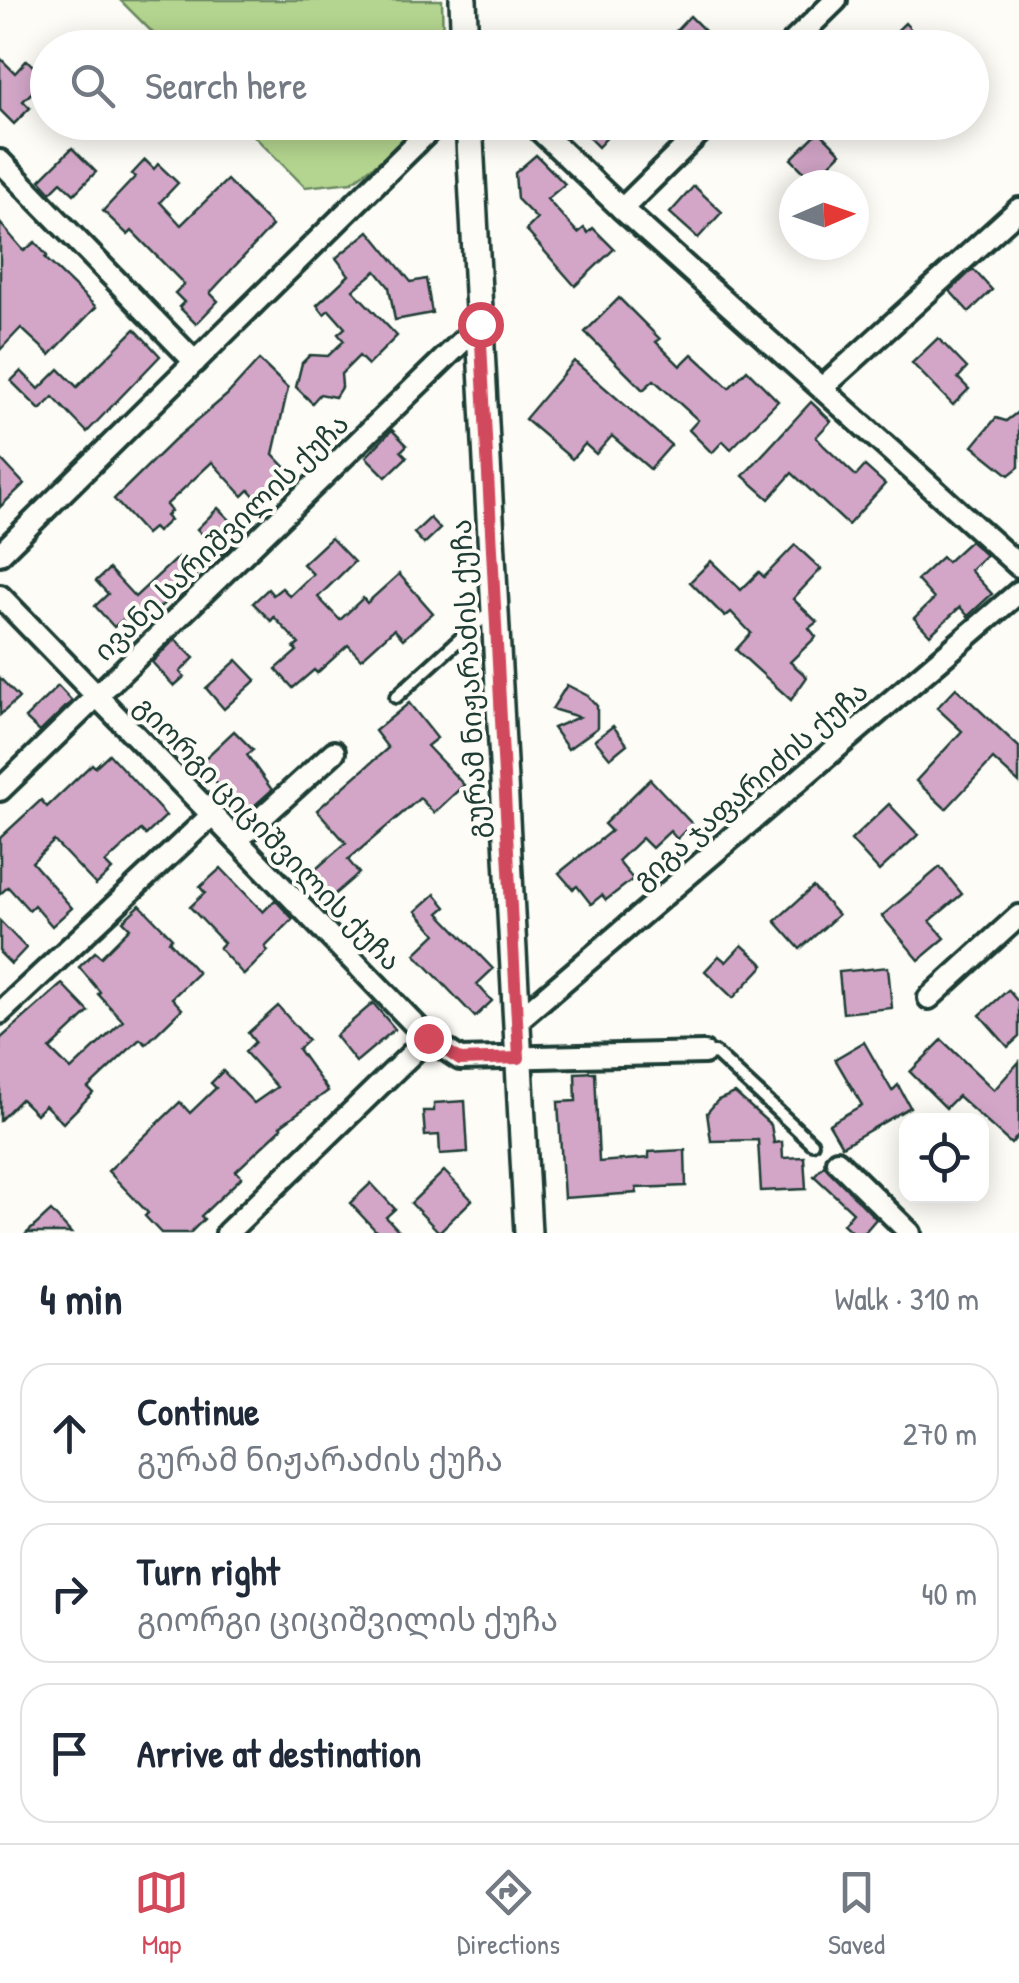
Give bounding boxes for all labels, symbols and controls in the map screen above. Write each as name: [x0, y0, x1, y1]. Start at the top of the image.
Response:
search box: [30, 30, 989, 140]
icon: search: [65, 58, 120, 113]
text: Search here: [145, 59, 307, 111]
north arrow: [779, 170, 869, 260]
route start: [458, 302, 504, 348]
street label: ივანე სარიშვილის ქუჩა: [85, 405, 357, 669]
street label: გურამ ნიჟარაძის ქუჩა: [442, 518, 496, 840]
street label: გიგა ჯაფარიძის ქუჩა: [624, 672, 876, 898]
street label: გიორგი ციციშვილის ქუჩა: [126, 687, 410, 979]
route end: [406, 1016, 452, 1062]
map controls: [899, 1113, 989, 1203]
button: locate: [899, 1113, 989, 1203]
text: 4 min: [40, 1270, 122, 1327]
text: Walk · 310 m: [834, 1277, 979, 1320]
text: Continue: [137, 1385, 259, 1437]
icon: ahead: [42, 1406, 97, 1461]
text: 270 m: [903, 1412, 977, 1455]
text: გურამ ნიჟარაძის ქუჩა: [137, 1438, 503, 1481]
text: Turn right: [137, 1545, 280, 1597]
icon: right: [42, 1566, 97, 1621]
text: 40 m: [922, 1572, 977, 1615]
text: გიორგი ციციშვილის ქუჩა: [137, 1598, 558, 1641]
icon: arrive: [42, 1726, 97, 1781]
text: Arrive at destination: [137, 1727, 421, 1779]
tab: Map: [134, 1865, 189, 1963]
tab: Directions: [457, 1865, 560, 1963]
tab: Saved: [828, 1865, 885, 1963]

